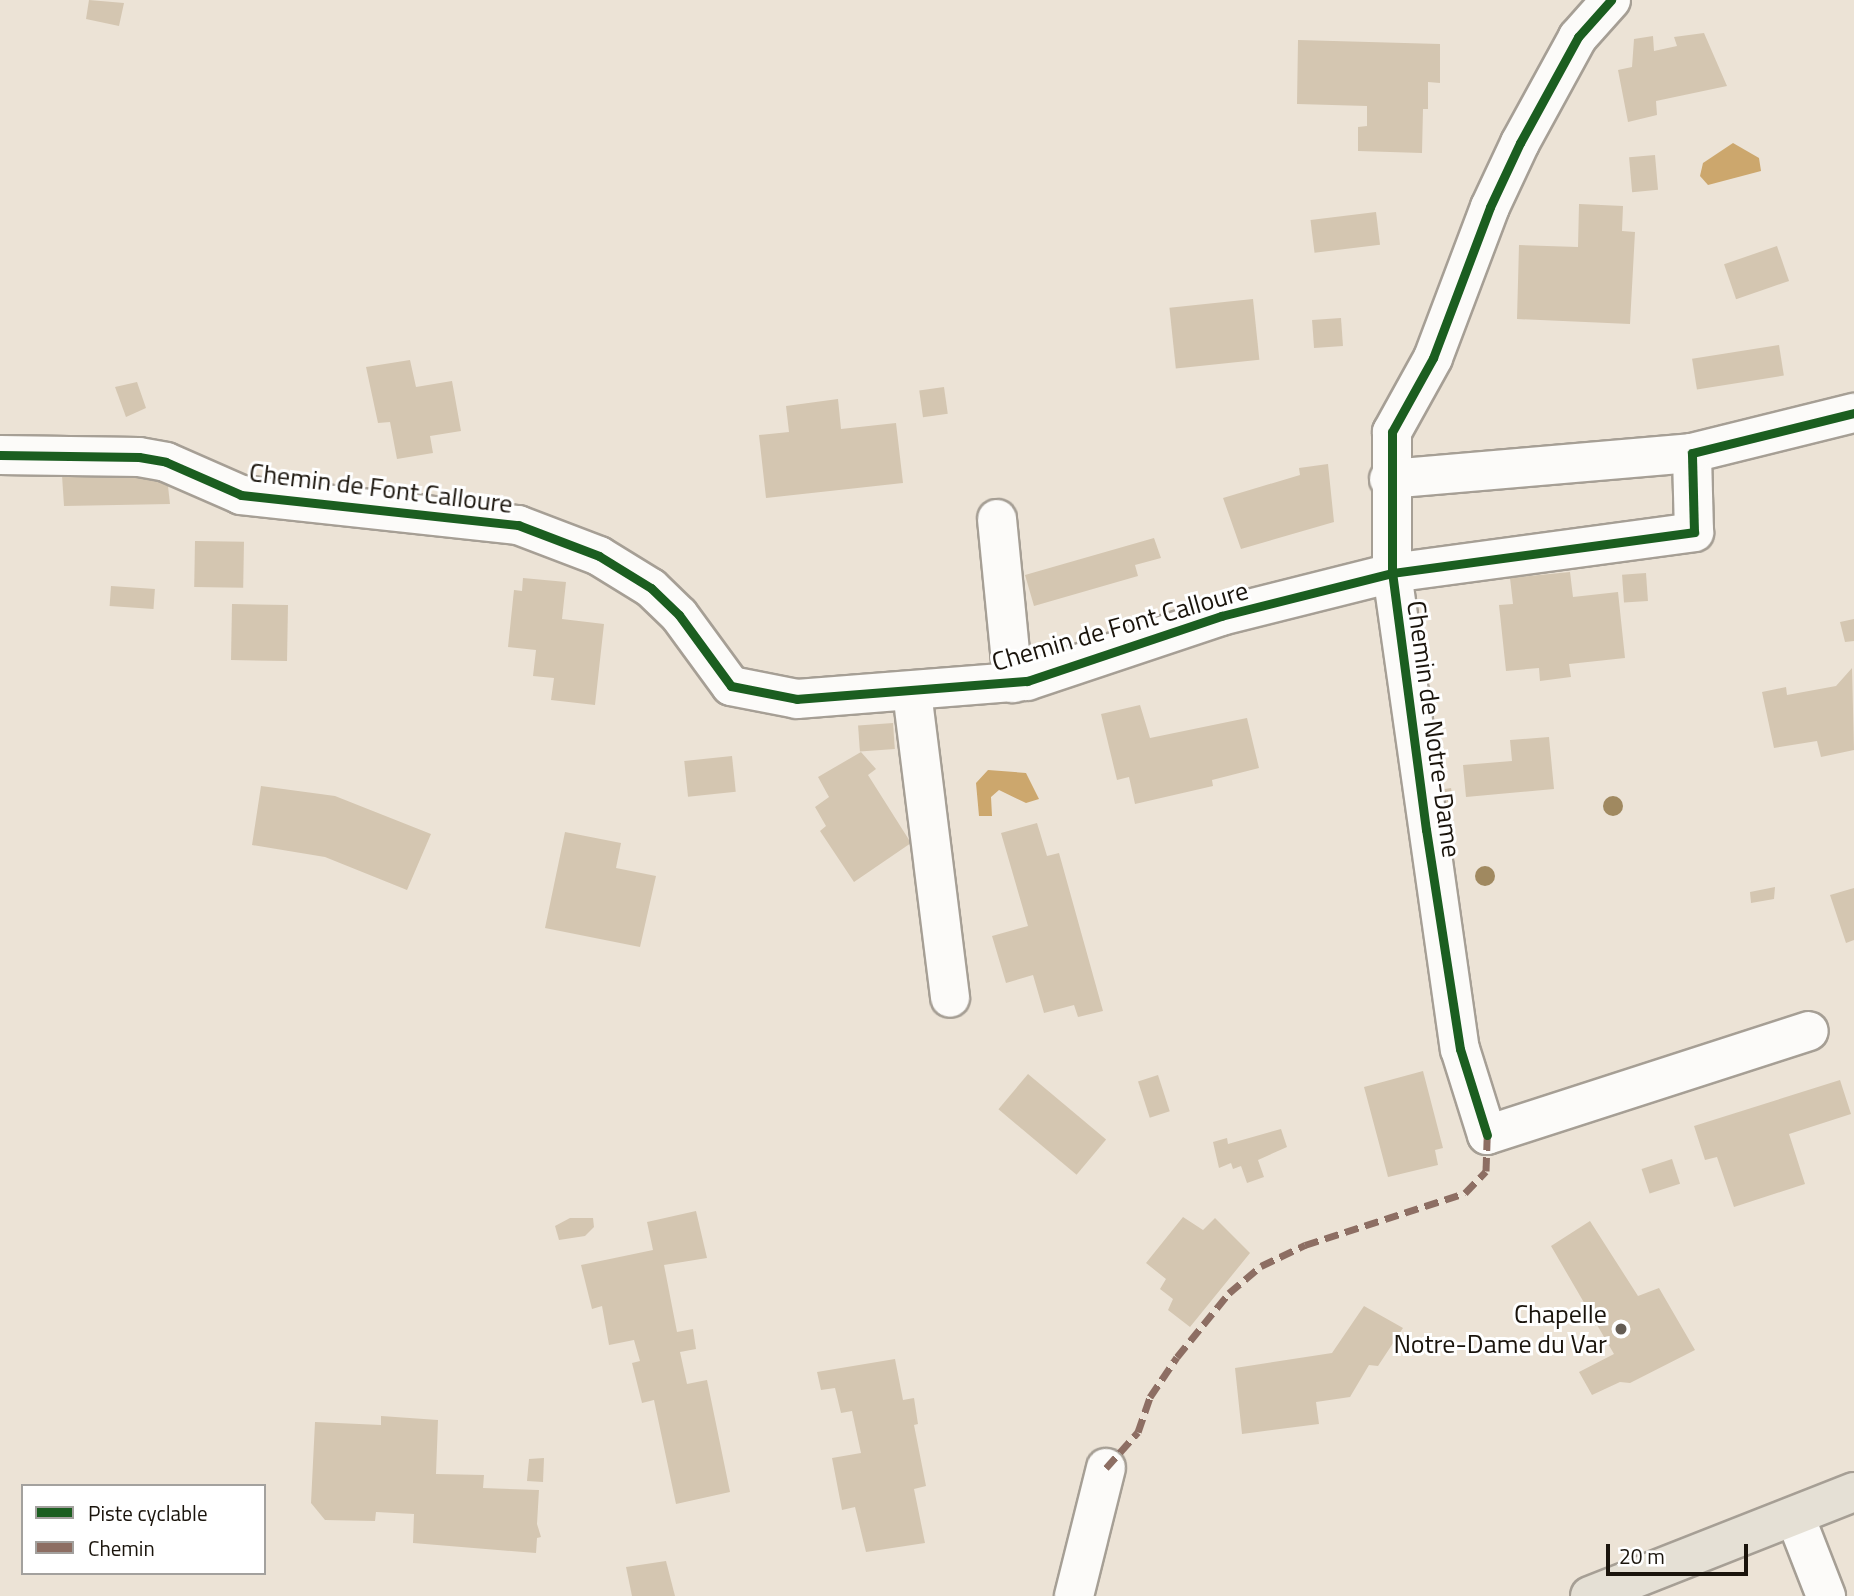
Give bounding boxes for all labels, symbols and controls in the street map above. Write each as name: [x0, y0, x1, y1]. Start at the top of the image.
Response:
street label: Chemin de Font Calloure: [247, 456, 515, 520]
street label: Chemin de Font Calloure: [988, 574, 1252, 678]
street label: Chemin de Notre-Dame: [1401, 599, 1467, 859]
place label: Chapelle Notre-Dame du Var: [1393, 1298, 1607, 1360]
marker: Chapelle Notre-Dame du Var: [1613, 1321, 1629, 1337]
legend: [21, 1484, 266, 1575]
text: Piste cyclable: [88, 1497, 208, 1529]
scale bar: [1609, 1530, 1751, 1574]
text: Chemin: [88, 1532, 155, 1564]
text: 20 m: [1619, 1540, 1665, 1572]

